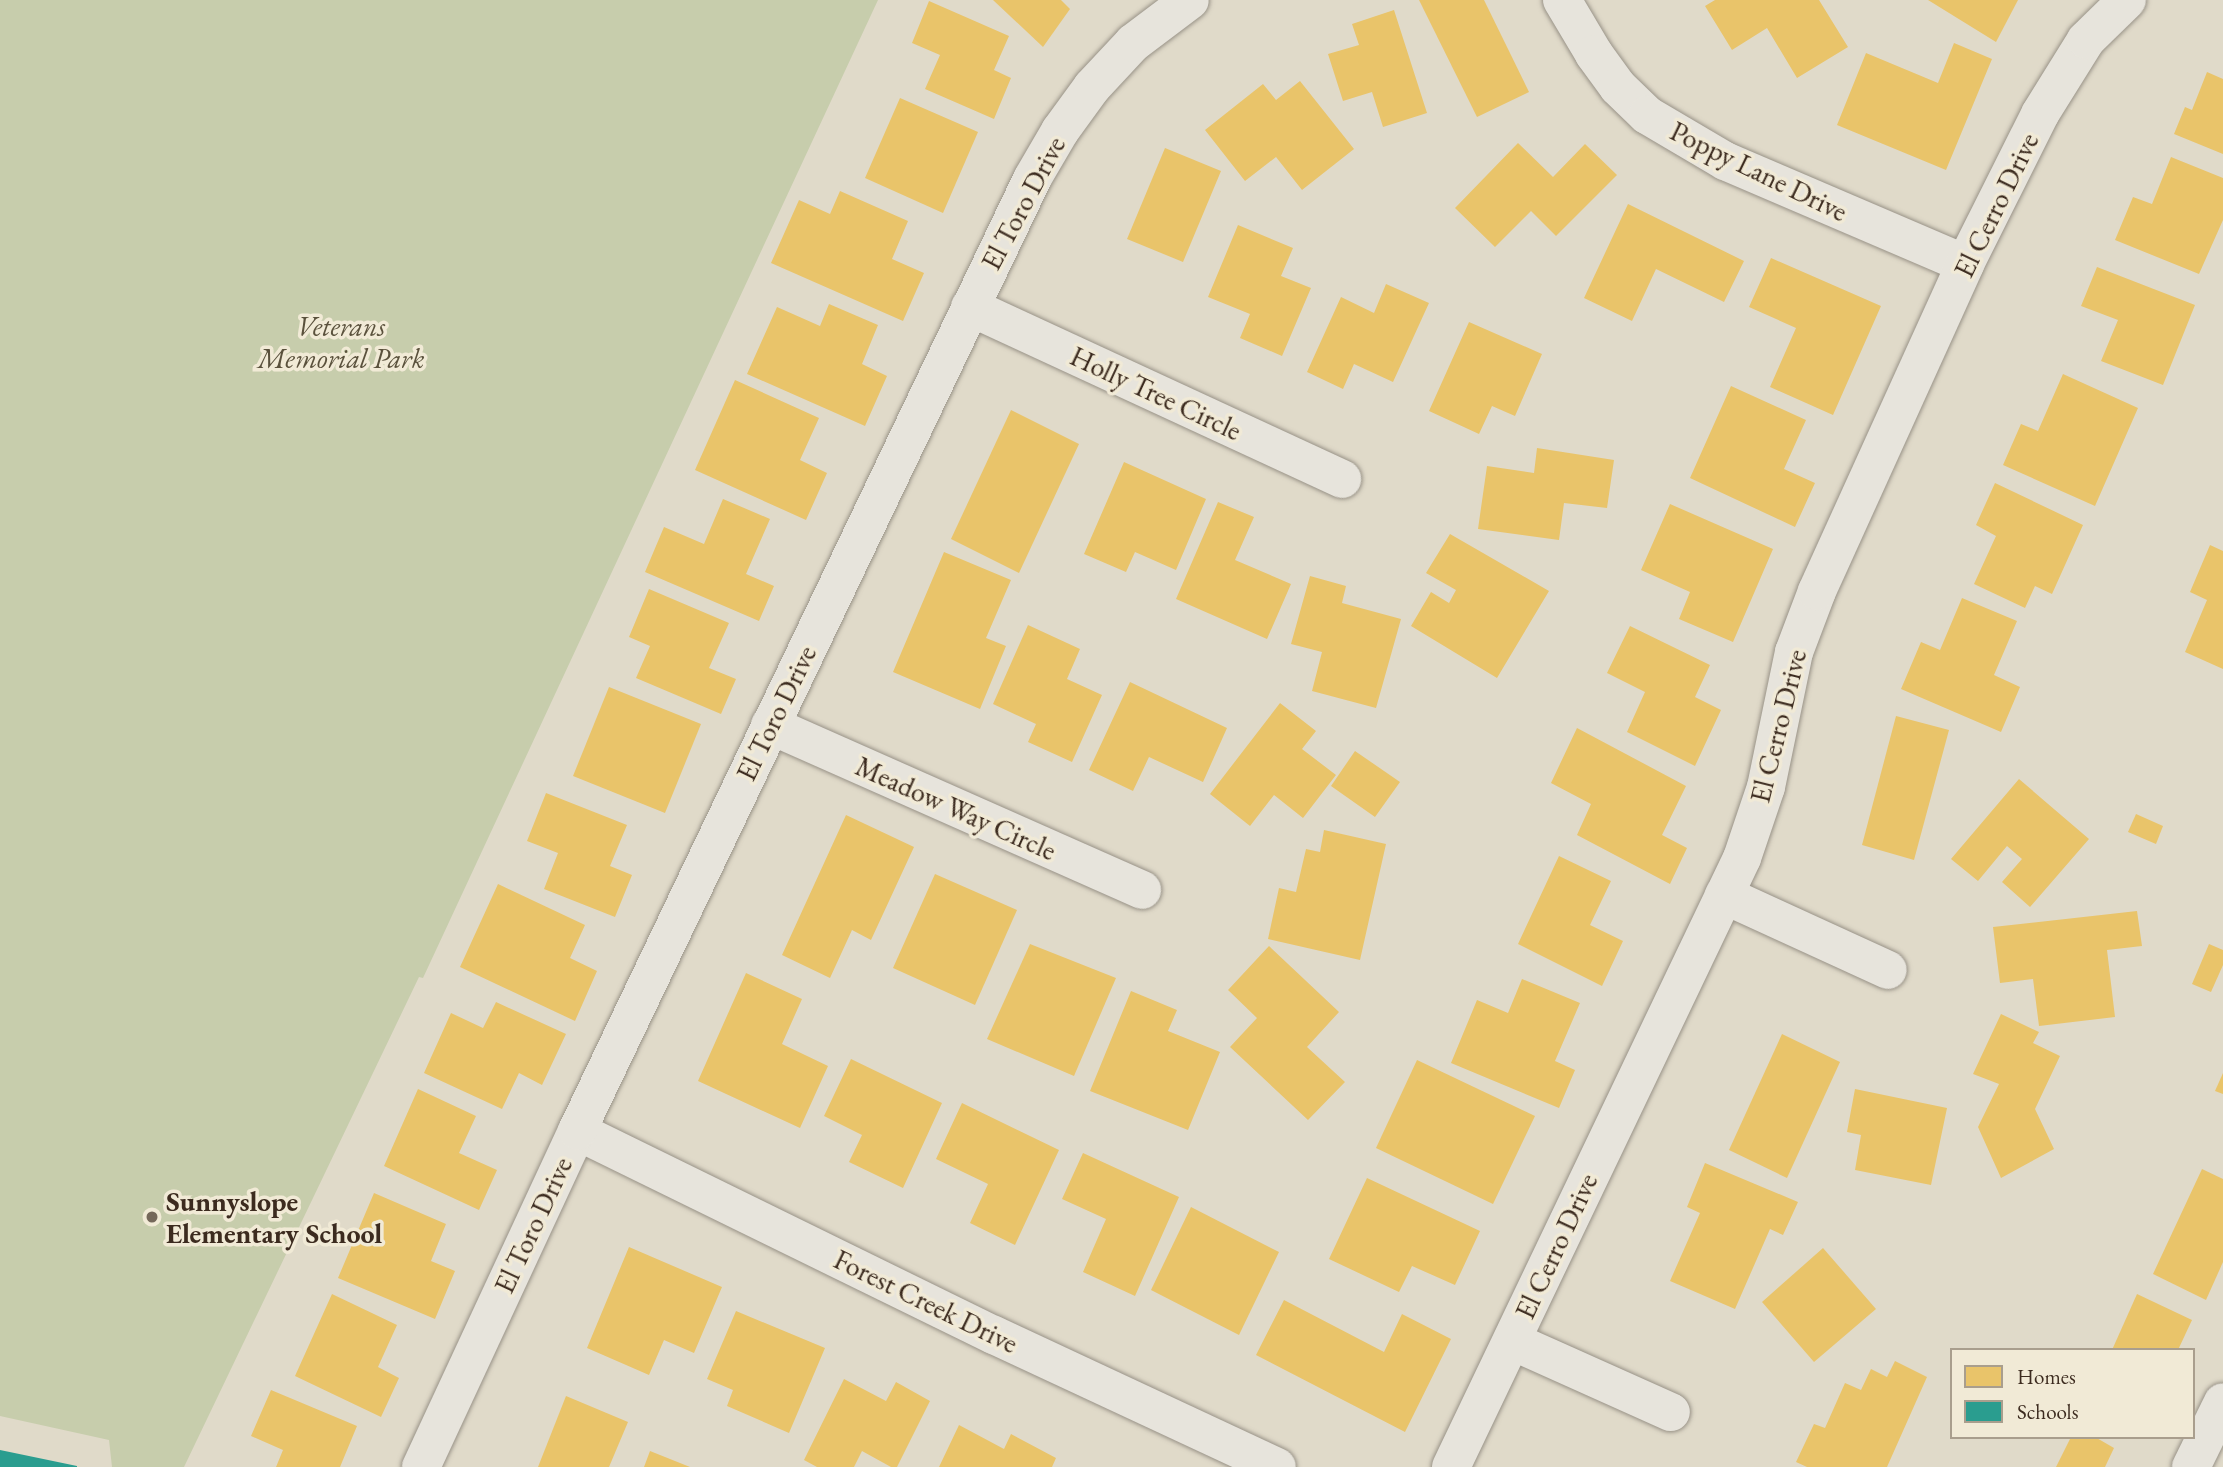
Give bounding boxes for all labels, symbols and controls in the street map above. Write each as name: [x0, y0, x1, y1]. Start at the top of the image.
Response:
street label: Poppy Lane Drive: [1665, 114, 1853, 228]
street label: El Cerro Drive: [1947, 127, 2045, 283]
street label: El Toro Drive: [974, 130, 1072, 276]
park label: Veterans Memorial Park: [258, 309, 424, 375]
street label: Holly Tree Circle: [1065, 339, 1247, 447]
street label: El Toro Drive: [729, 640, 823, 786]
street label: El Cerro Drive: [1743, 646, 1813, 806]
street label: Meadow Way Circle: [851, 749, 1061, 867]
street label: El Toro Drive: [487, 1152, 579, 1298]
street label: El Cerro Drive: [1508, 1168, 1604, 1324]
place label: Sunnyslope Elementary School: [166, 1184, 382, 1250]
marker: Sunnyslope Elementary School: [144, 1209, 160, 1225]
street label: Forest Creek Drive: [829, 1242, 1023, 1360]
legend: [1950, 1348, 2195, 1439]
text: Homes: [2017, 1363, 2076, 1390]
text: Schools: [2017, 1398, 2078, 1425]

